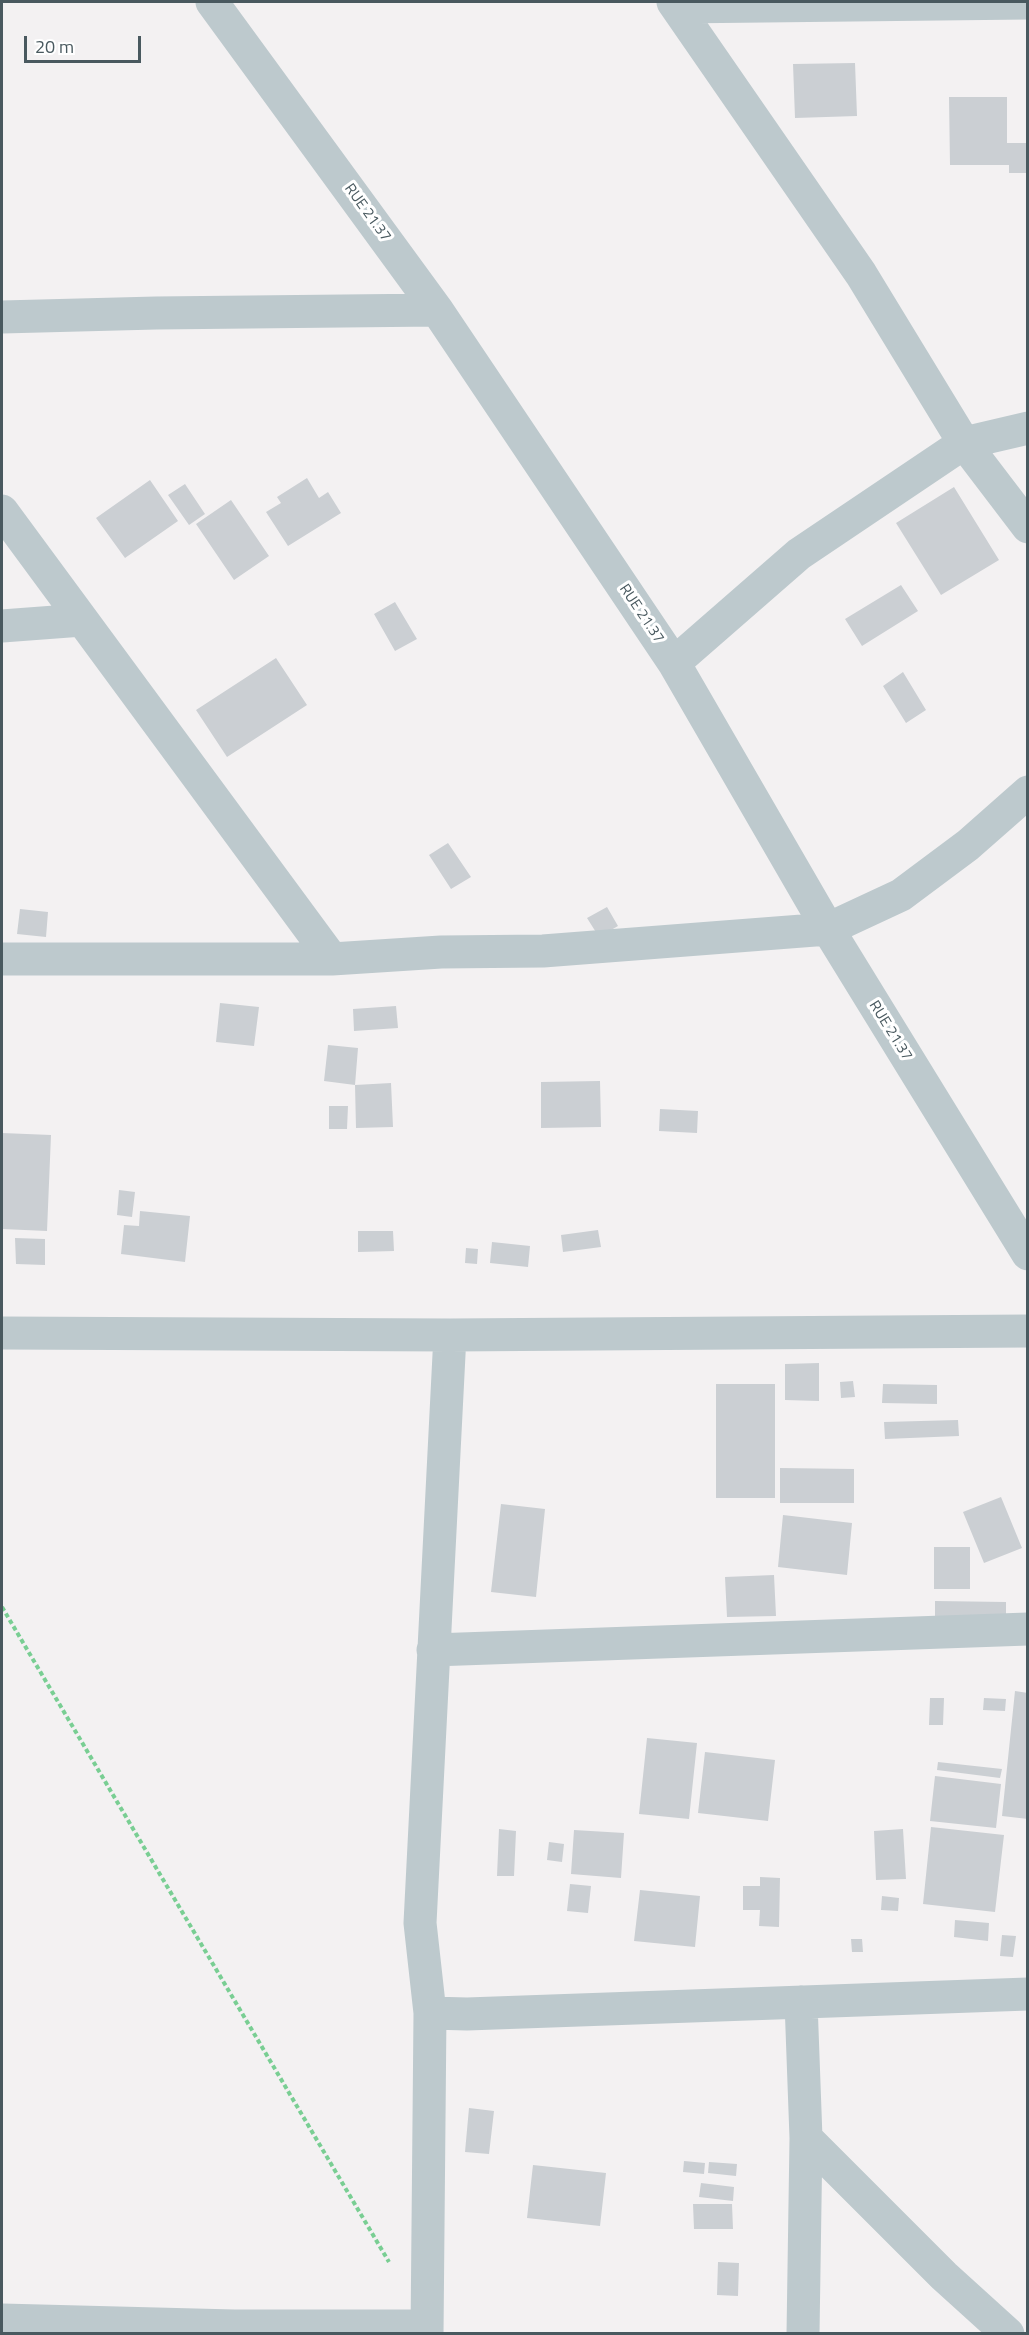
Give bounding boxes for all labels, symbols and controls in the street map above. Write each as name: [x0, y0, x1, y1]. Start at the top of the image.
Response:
scale bar: [27, 24, 144, 62]
text: 20 m: [35, 33, 74, 60]
street label: RUE 21.37: [340, 180, 394, 246]
street label: RUE 21.37: [615, 581, 667, 647]
street label: RUE 21.37: [865, 998, 915, 1064]

